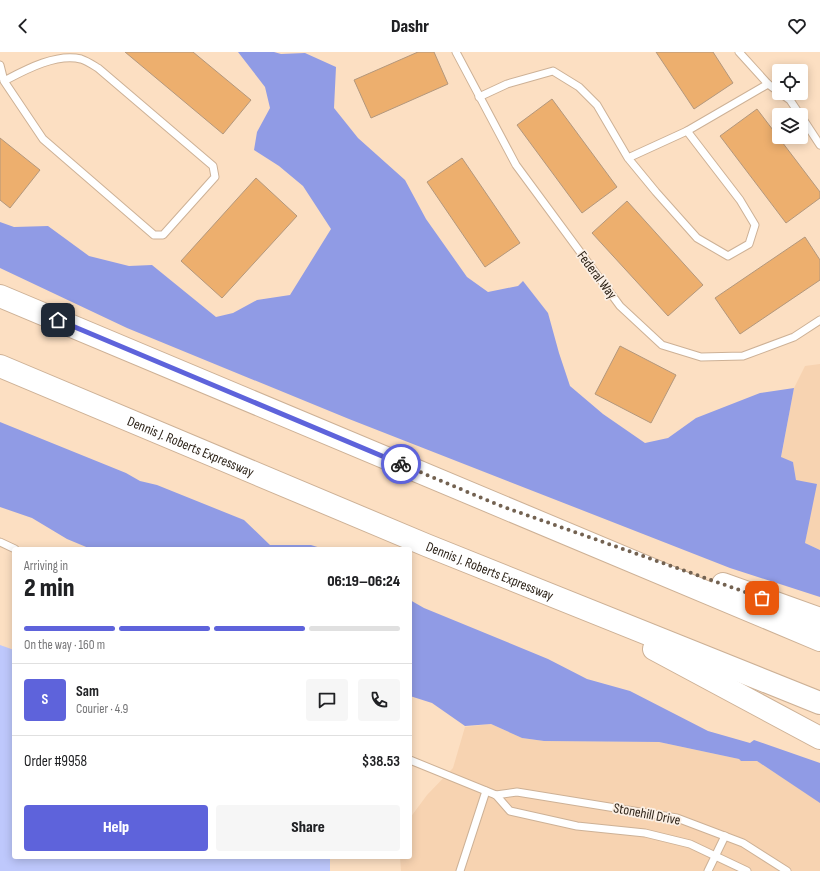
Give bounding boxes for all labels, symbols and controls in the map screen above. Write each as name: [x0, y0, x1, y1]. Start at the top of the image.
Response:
icon: back: [12, 15, 34, 37]
icon: heart: [786, 15, 808, 37]
text: Dashr: [391, 16, 429, 37]
map controls: [772, 64, 808, 144]
button: locate: [772, 64, 808, 100]
button: layers: [772, 108, 808, 144]
street label: Federal Way: [573, 248, 621, 303]
pin: [41, 303, 75, 337]
icon: home: [47, 309, 69, 331]
street label: Dennis J. Roberts Expressway: [125, 412, 257, 481]
courier: [381, 444, 421, 484]
icon: bike: [390, 453, 412, 475]
street label: Dennis J. Roberts Expressway: [424, 537, 557, 604]
text: Arriving in: [24, 558, 68, 574]
text: 06:19–06:24: [327, 572, 400, 591]
text: 2 min: [24, 573, 74, 604]
pin: [745, 581, 779, 615]
icon: bag: [751, 587, 773, 609]
text: On the way · 160 m: [24, 637, 105, 653]
button: chat: [306, 679, 348, 721]
button: phone: [358, 679, 400, 721]
text: Sam: [76, 682, 99, 701]
text: S: [42, 690, 48, 709]
text: Courier · 4.9: [76, 701, 128, 717]
text: Order #9958: [24, 752, 87, 771]
text: $38.53: [362, 752, 400, 771]
street label: Stonehill Drive: [612, 799, 682, 829]
button: Help: [24, 805, 208, 851]
button: Share: [216, 805, 400, 851]

